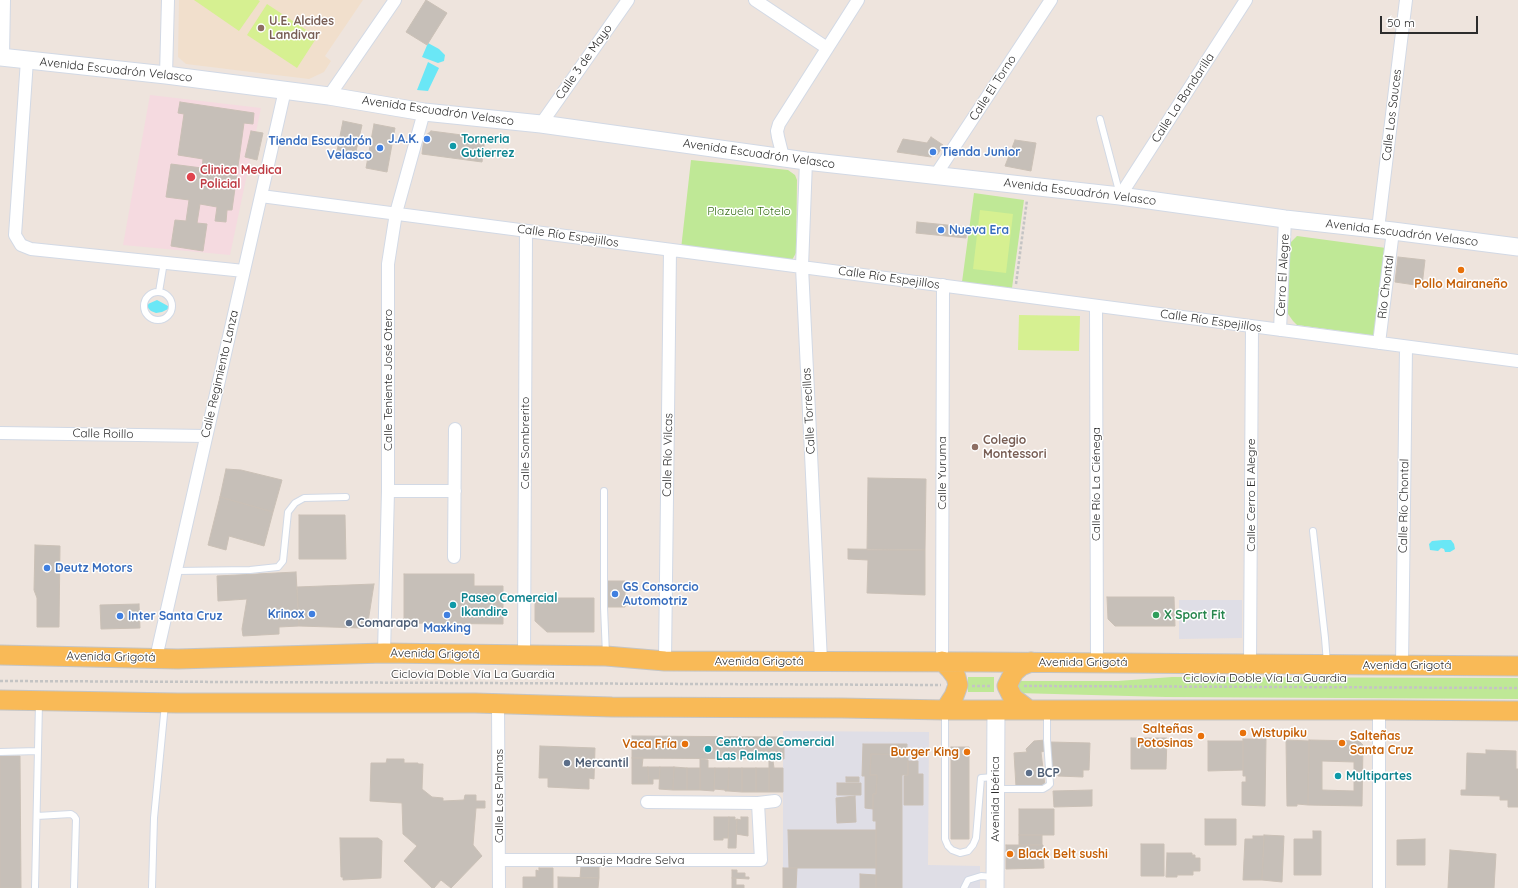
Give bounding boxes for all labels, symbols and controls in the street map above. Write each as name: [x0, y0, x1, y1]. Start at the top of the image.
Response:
scale bar: [1382, 8, 1480, 34]
place label: U.E. Alcides Landivar: [269, 14, 334, 42]
text: 50 m: [1387, 15, 1415, 30]
street label: Calle 3 de Mayo: [553, 22, 615, 102]
marker: U.E. Alcides Landivar: [256, 23, 266, 33]
street label: Calle La Bandarilla: [1149, 50, 1217, 146]
street label: Calle El Torno: [966, 53, 1020, 123]
street label: Avenida Escuadrón Velasco: [39, 55, 193, 85]
street label: Calle Los Sauces: [1379, 68, 1405, 162]
street label: Avenida Escuadrón Velasco: [361, 93, 515, 129]
place label: J.A.K.: [388, 132, 419, 146]
place label: Torneria Gutierrez: [461, 132, 514, 160]
place label: Tienda Escuadrón Velasco: [268, 134, 372, 162]
marker: J.A.K.: [422, 134, 432, 144]
street label: Avenida Escuadrón Velasco: [682, 136, 836, 172]
marker: Torneria Gutierrez: [448, 141, 458, 151]
marker: Tienda Escuadrón Velasco: [375, 143, 385, 153]
place label: Tienda Junior: [941, 145, 1020, 159]
marker: Tienda Junior: [928, 147, 938, 157]
place label: Clinica Medica Policial: [200, 163, 282, 191]
marker: Clinica Medica Policial: [185, 171, 197, 183]
street label: Avenida Escuadrón Velasco: [1003, 175, 1157, 209]
park label: Plazuela Totelo: [707, 204, 791, 218]
street label: Avenida Escuadrón Velasco: [1325, 216, 1479, 250]
street label: Calle Río Espejillos: [516, 222, 620, 250]
place label: Nueva Era: [949, 223, 1009, 237]
marker: Nueva Era: [936, 225, 946, 235]
street label: Cerro El Alegre: [1274, 233, 1292, 317]
street label: Río Chontal: [1375, 254, 1397, 320]
street label: Calle Río Espejillos: [837, 264, 941, 292]
marker: Pollo Mairaneño: [1456, 265, 1466, 275]
place label: Pollo Mairaneño: [1414, 277, 1508, 291]
street label: Calle Río Espejillos: [1159, 307, 1263, 335]
street label: Calle Regimiento Lanza: [198, 309, 242, 439]
street label: Calle Teniente José Otero: [381, 309, 395, 451]
street label: Calle Torrecillas: [800, 367, 818, 455]
street label: Calle Sombrerito: [518, 397, 532, 489]
street label: Calle Río Vilcas: [660, 413, 676, 497]
street label: Calle Roillo: [72, 426, 134, 442]
street label: Calle Río La Ciénega: [1089, 427, 1103, 541]
place label: Colegio Montessori: [983, 433, 1046, 461]
street label: Calle Yuruma: [935, 436, 949, 510]
street label: Calle Cerro El Alegre: [1244, 438, 1258, 552]
marker: Colegio Montessori: [970, 442, 980, 452]
street label: Calle Río Chontal: [1396, 459, 1412, 553]
place label: Deutz Motors: [55, 561, 133, 575]
marker: Deutz Motors: [42, 563, 52, 573]
place label: GS Consorcio Automotriz: [623, 580, 699, 608]
marker: GS Consorcio Automotriz: [610, 589, 620, 599]
place label: Paseo Comercial Ikandire: [461, 591, 557, 619]
marker: Paseo Comercial Ikandire: [448, 600, 458, 610]
place label: Krinox: [268, 607, 304, 621]
place label: X Sport Fit: [1164, 608, 1225, 622]
place label: Inter Santa Cruz: [128, 609, 222, 623]
marker: Krinox: [307, 609, 317, 619]
marker: Maxking: [442, 610, 452, 620]
marker: X Sport Fit: [1151, 610, 1161, 620]
marker: Inter Santa Cruz: [115, 611, 125, 621]
place label: Comarapa: [357, 616, 418, 630]
marker: Comarapa: [344, 618, 354, 628]
place label: Maxking: [423, 621, 471, 635]
street label: Avenida Grigotá: [390, 646, 480, 662]
street label: Avenida Grigotá: [66, 649, 156, 665]
street label: Avenida Grigotá: [714, 654, 804, 668]
street label: Avenida Grigotá: [1038, 655, 1128, 669]
street label: Avenida Grigotá: [1362, 658, 1452, 672]
street label: Ciclovía Doble Vía La Guardia: [391, 667, 555, 681]
street label: Ciclovía Doble Vía La Guardia: [1183, 671, 1347, 685]
place label: Salteñas Potosinas: [1137, 722, 1193, 750]
place label: Wistupiku: [1251, 726, 1307, 740]
marker: Wistupiku: [1238, 728, 1248, 738]
place label: Salteñas Santa Cruz: [1350, 729, 1413, 757]
marker: Salteñas Potosinas: [1196, 731, 1206, 741]
place label: Centro de Comercial Las Palmas: [716, 735, 834, 763]
place label: Vaca Fría: [622, 737, 677, 751]
marker: Salteñas Santa Cruz: [1337, 738, 1347, 748]
marker: Vaca Fría: [680, 739, 690, 749]
marker: Centro de Comercial Las Palmas: [703, 744, 713, 754]
place label: Burger King: [891, 745, 959, 759]
marker: Burger King: [962, 747, 972, 757]
street label: Calle Las Palmas: [492, 749, 506, 843]
place label: Mercantil: [575, 756, 629, 770]
street label: Avenida Ibérica: [988, 756, 1002, 842]
marker: Mercantil: [562, 758, 572, 768]
place label: BCP: [1037, 766, 1060, 780]
marker: BCP: [1024, 768, 1034, 778]
place label: Multipartes: [1346, 769, 1412, 783]
marker: Multipartes: [1333, 771, 1343, 781]
place label: Black Belt sushi: [1018, 847, 1108, 861]
marker: Black Belt sushi: [1005, 849, 1015, 859]
street label: Pasaje Madre Selva: [575, 853, 685, 867]

